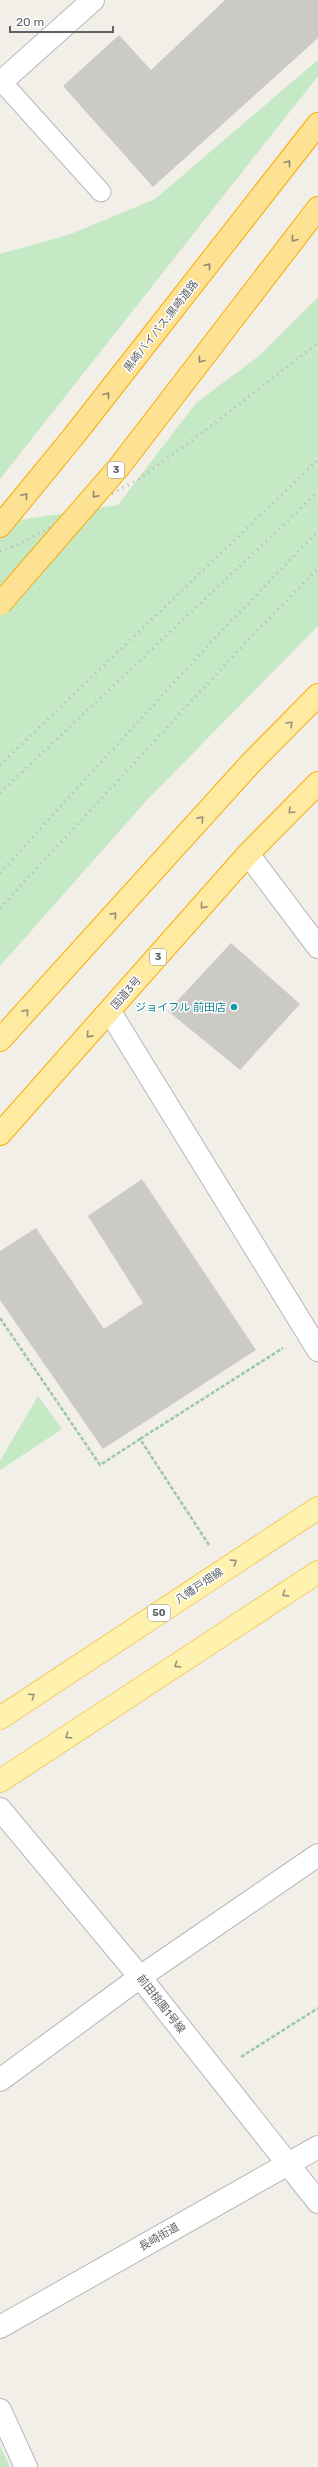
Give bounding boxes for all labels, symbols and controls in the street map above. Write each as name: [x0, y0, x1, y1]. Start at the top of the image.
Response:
scale bar: [10, 8, 113, 34]
text: 20 m: [16, 15, 44, 29]
one-way arrow: [283, 160, 290, 167]
one-way arrow: [292, 235, 299, 242]
one-way arrow: [203, 263, 210, 270]
street label: 黒崎バイパス;黒崎道路: [121, 278, 201, 374]
one-way arrow: [199, 356, 206, 363]
one-way arrow: [102, 392, 109, 399]
road number: 3: [108, 462, 124, 478]
one-way arrow: [92, 490, 99, 497]
one-way arrow: [20, 493, 27, 500]
one-way arrow: [285, 721, 292, 729]
one-way arrow: [288, 806, 296, 814]
one-way arrow: [196, 816, 204, 824]
one-way arrow: [200, 901, 207, 909]
one-way arrow: [109, 912, 116, 920]
road number: 3: [150, 949, 166, 965]
street label: 国道3号: [108, 974, 144, 1012]
place label: ジョイフル 前田店: [135, 1001, 226, 1014]
marker: ジョイフル 前田店: [229, 1002, 239, 1012]
one-way arrow: [21, 1009, 28, 1016]
one-way arrow: [86, 1030, 94, 1038]
one-way arrow: [230, 1559, 237, 1567]
street label: 八幡戸畑線: [173, 1565, 225, 1607]
one-way arrow: [283, 1589, 290, 1596]
road number: 50: [148, 1605, 170, 1621]
one-way arrow: [174, 1660, 181, 1668]
one-way arrow: [28, 1694, 35, 1701]
one-way arrow: [65, 1732, 72, 1739]
street label: 前田桃園1号線: [134, 1972, 188, 2036]
street label: 長崎街道: [137, 2220, 181, 2254]

